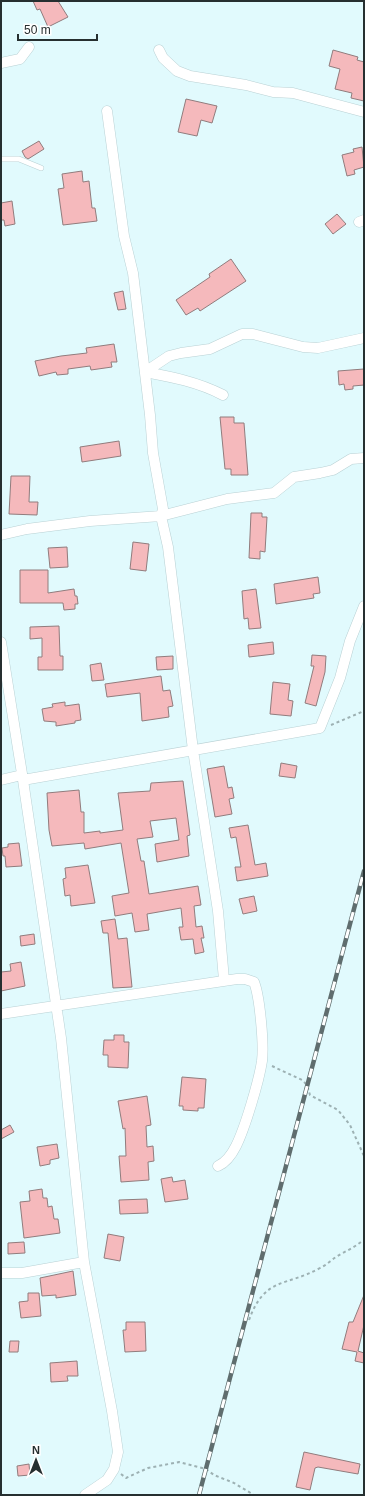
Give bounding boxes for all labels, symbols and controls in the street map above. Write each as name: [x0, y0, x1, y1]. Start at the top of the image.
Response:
scale bar: [18, 16, 97, 42]
text: 50 m: [24, 23, 51, 37]
north arrow: [16, 1440, 56, 1480]
text: N: [32, 1444, 40, 1456]

